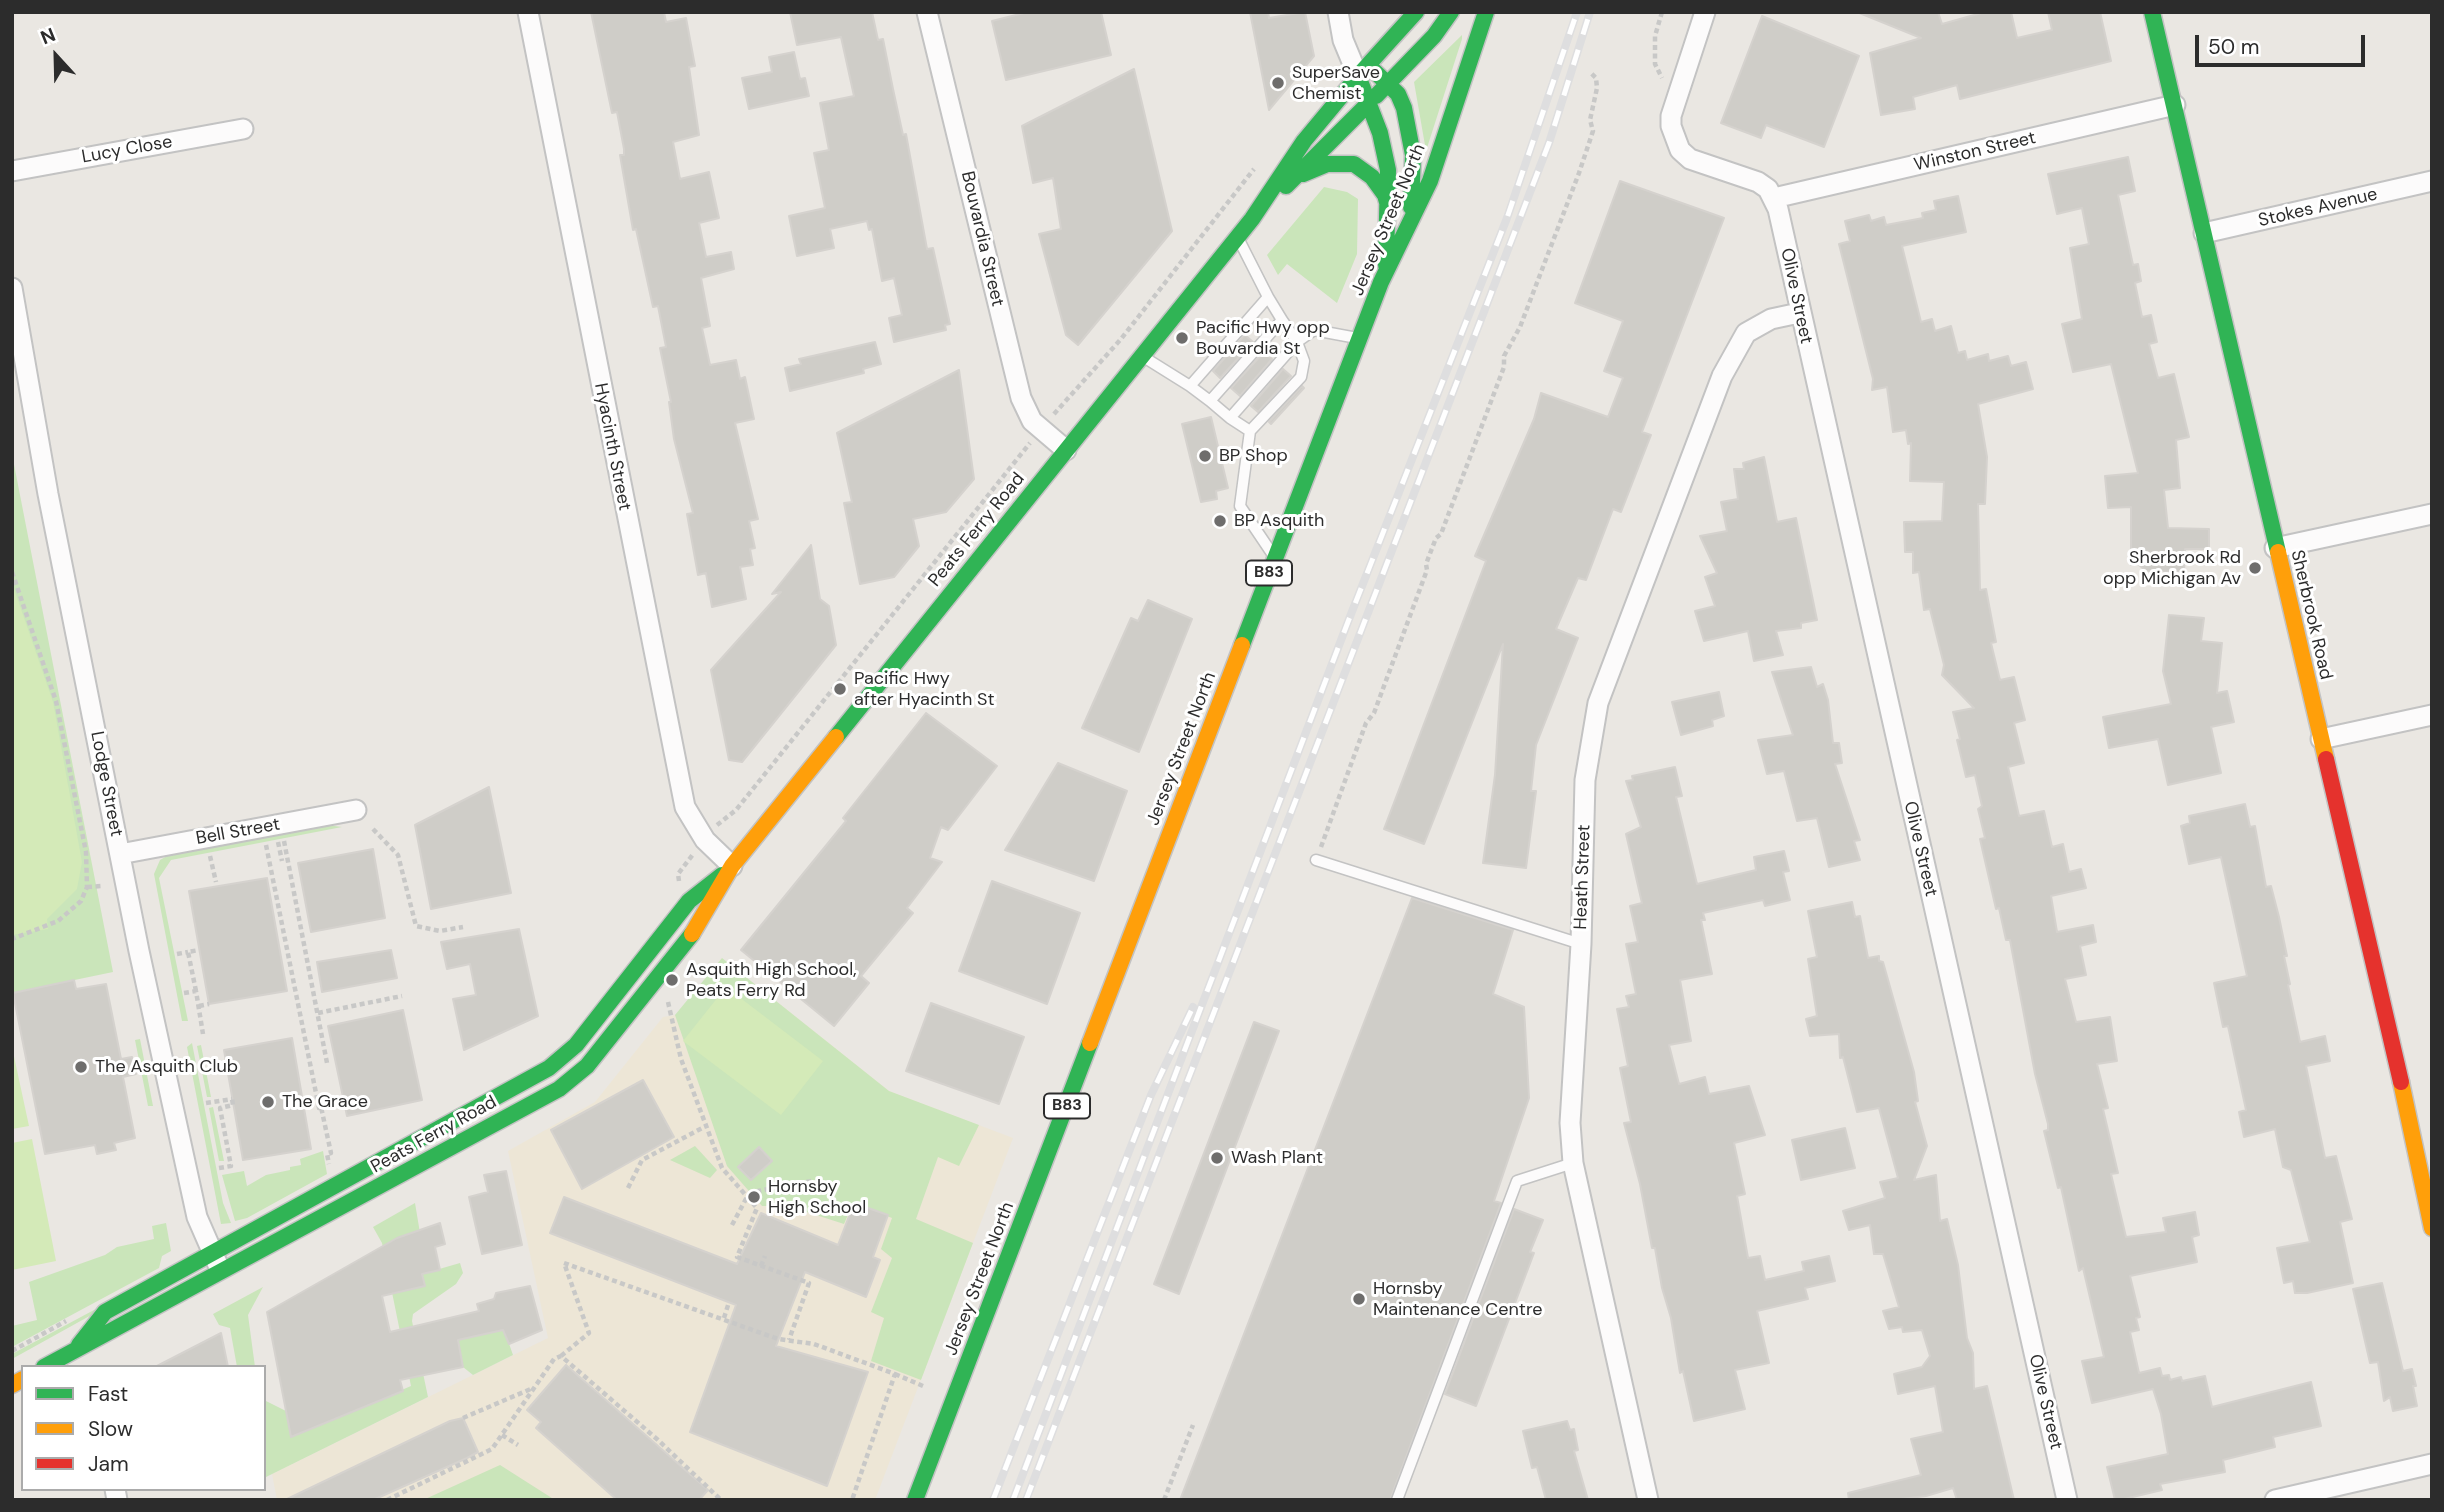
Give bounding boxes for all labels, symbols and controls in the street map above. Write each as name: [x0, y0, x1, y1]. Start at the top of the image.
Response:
north arrow: [21, 21, 91, 91]
scale bar: [2199, 21, 2369, 65]
text: N: [37, 22, 59, 50]
text: 50 m: [2208, 33, 2259, 61]
place label: SuperSave Chemist: [1292, 62, 1380, 104]
marker: SuperSave Chemist: [1270, 75, 1286, 91]
street label: Winston Street: [1912, 127, 2038, 177]
street label: Lucy Close: [80, 131, 174, 169]
street label: Jersey Street North: [1347, 141, 1431, 299]
street label: Bouvardia Street: [956, 169, 1008, 309]
street label: Stokes Avenue: [2256, 184, 2380, 232]
street label: Olive Street: [1775, 246, 1817, 346]
place label: Pacific Hwy opp Bouvardia St: [1196, 317, 1330, 360]
marker: Pacific Hwy opp Bouvardia St: [1174, 330, 1190, 346]
street label: Hyacinth Street: [589, 381, 635, 513]
place label: BP Shop: [1219, 445, 1288, 467]
marker: BP Shop: [1197, 448, 1213, 464]
street label: Peats Ferry Road: [925, 469, 1029, 591]
place label: BP Asquith: [1234, 510, 1324, 532]
marker: BP Asquith: [1212, 513, 1228, 529]
place label: Sherbrook Rd opp Michigan Av: [2103, 547, 2241, 590]
street label: Sherbrook Road: [2286, 548, 2336, 682]
road number: B83: [1246, 560, 1292, 586]
marker: Sherbrook Rd opp Michigan Av: [2247, 560, 2263, 576]
place label: Pacific Hwy after Hyacinth St: [854, 668, 995, 710]
street label: Jersey Street North: [1143, 669, 1221, 829]
marker: Pacific Hwy after Hyacinth St: [832, 681, 848, 697]
street label: Lodge Street: [85, 730, 127, 838]
street label: Olive Street: [1899, 799, 1941, 899]
street label: Bell Street: [194, 814, 282, 850]
street label: Heath Street: [1570, 824, 1596, 930]
place label: Asquith High School, Peats Ferry Rd: [686, 959, 857, 1002]
marker: Asquith High School, Peats Ferry Rd: [664, 972, 680, 988]
place label: The Asquith Club: [95, 1056, 238, 1078]
marker: The Asquith Club: [73, 1059, 89, 1075]
place label: The Grace: [282, 1091, 368, 1113]
street label: Peats Ferry Road: [368, 1092, 500, 1178]
marker: The Grace: [260, 1094, 276, 1110]
road number: B83: [1044, 1094, 1090, 1118]
place label: Wash Plant: [1231, 1147, 1323, 1169]
marker: Wash Plant: [1209, 1150, 1225, 1166]
place label: Hornsby High School: [768, 1176, 866, 1218]
marker: Hornsby High School: [746, 1189, 762, 1205]
street label: Jersey Street North: [941, 1199, 1019, 1359]
place label: Hornsby Maintenance Centre: [1373, 1278, 1542, 1320]
marker: Hornsby Maintenance Centre: [1351, 1291, 1367, 1307]
street label: Olive Street: [2024, 1352, 2066, 1452]
legend: [21, 1365, 266, 1491]
text: Fast: [88, 1380, 128, 1408]
text: Slow: [88, 1415, 133, 1443]
text: Jam: [88, 1450, 129, 1478]

